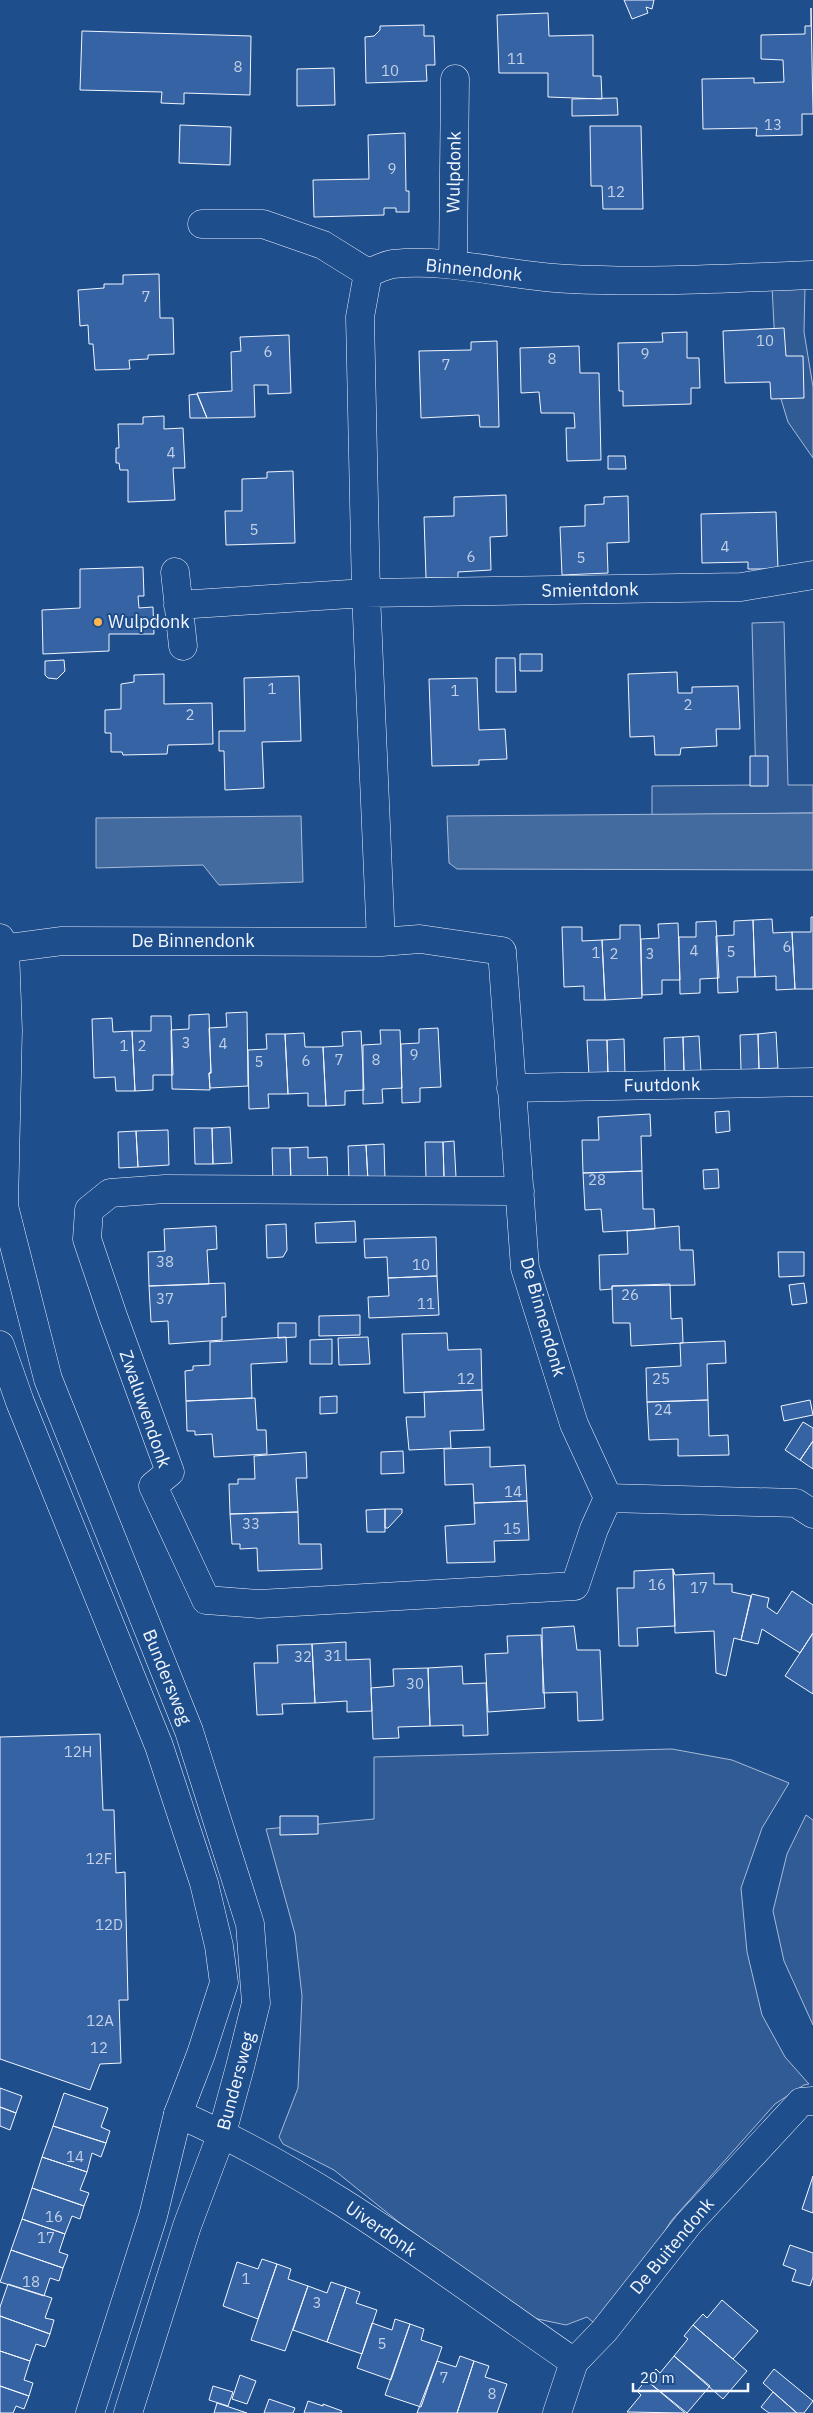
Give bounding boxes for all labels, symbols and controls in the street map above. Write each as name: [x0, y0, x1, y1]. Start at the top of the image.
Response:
house number: 11: [507, 49, 525, 68]
house number: 8: [233, 57, 243, 76]
house number: 10: [381, 61, 399, 80]
house number: 13: [764, 115, 782, 134]
street label: Wulpdonk: [441, 130, 466, 213]
house number: 9: [387, 159, 397, 178]
house number: 12: [607, 182, 625, 201]
street label: Binnendonk: [425, 253, 524, 286]
house number: 7: [141, 287, 151, 306]
house number: 10: [756, 331, 774, 350]
house number: 6: [263, 342, 273, 361]
house number: 9: [640, 344, 650, 363]
house number: 8: [547, 349, 557, 368]
house number: 7: [441, 355, 451, 374]
house number: 4: [166, 443, 176, 462]
house number: 5: [249, 520, 259, 539]
house number: 4: [720, 537, 730, 556]
house number: 6: [466, 547, 476, 566]
house number: 5: [576, 548, 586, 567]
street label: Smientdonk: [541, 577, 639, 602]
place label: Wulpdonk: [108, 610, 190, 633]
marker: Wulpdonk: [92, 616, 104, 628]
house number: 1: [267, 679, 277, 698]
house number: 1: [450, 681, 460, 700]
house number: 2: [683, 695, 693, 714]
house number: 2: [185, 705, 195, 724]
street label: De Binnendonk: [131, 929, 255, 952]
house number: 6: [782, 937, 792, 956]
house number: 4: [689, 941, 699, 960]
house number: 5: [726, 942, 736, 961]
house number: 1: [591, 943, 601, 962]
house number: 2: [609, 944, 619, 963]
house number: 3: [645, 944, 655, 963]
house number: 3: [181, 1033, 191, 1052]
house number: 4: [218, 1034, 228, 1053]
house number: 1: [119, 1036, 129, 1055]
house number: 2: [137, 1036, 147, 1055]
house number: 9: [409, 1045, 419, 1064]
house number: 7: [334, 1050, 344, 1069]
house number: 8: [371, 1050, 381, 1069]
house number: 6: [301, 1051, 311, 1070]
house number: 5: [254, 1052, 264, 1071]
street label: Fuutdonk: [624, 1072, 701, 1097]
house number: 28: [588, 1170, 606, 1189]
house number: 38: [156, 1252, 174, 1271]
street label: De Binnendonk: [515, 1254, 572, 1380]
house number: 10: [412, 1255, 430, 1274]
house number: 26: [621, 1285, 639, 1304]
house number: 37: [156, 1289, 174, 1308]
house number: 11: [417, 1294, 435, 1313]
street label: Zwaluwendonk: [115, 1347, 177, 1471]
house number: 12: [457, 1369, 475, 1388]
house number: 25: [652, 1369, 670, 1388]
house number: 24: [654, 1400, 672, 1419]
house number: 14: [504, 1482, 522, 1501]
house number: 33: [242, 1514, 260, 1533]
house number: 15: [503, 1519, 521, 1538]
house number: 16: [648, 1575, 666, 1594]
house number: 17: [690, 1578, 708, 1597]
street label: Bundersweg: [138, 1626, 197, 1728]
house number: 31: [324, 1646, 342, 1665]
house number: 32: [294, 1647, 312, 1666]
house number: 30: [406, 1674, 424, 1693]
house number: 12H: [64, 1742, 92, 1761]
house number: 12F: [86, 1849, 112, 1868]
house number: 12D: [95, 1915, 123, 1934]
house number: 12A: [86, 2011, 114, 2030]
street label: Bundersweg: [211, 2029, 260, 2133]
house number: 12: [90, 2038, 108, 2057]
house number: 14: [66, 2147, 84, 2166]
street label: De Buitendonk: [624, 2192, 719, 2299]
street label: Uiverdonk: [341, 2196, 422, 2262]
house number: 16: [45, 2207, 63, 2226]
house number: 17: [37, 2228, 55, 2247]
house number: 1: [241, 2269, 251, 2288]
house number: 18: [22, 2272, 40, 2291]
house number: 3: [312, 2293, 322, 2312]
house number: 5: [377, 2334, 387, 2353]
scale bar: [633, 2360, 748, 2392]
house number: 7: [439, 2368, 449, 2387]
text: 20 m: [640, 2368, 675, 2387]
house number: 8: [487, 2384, 497, 2403]

